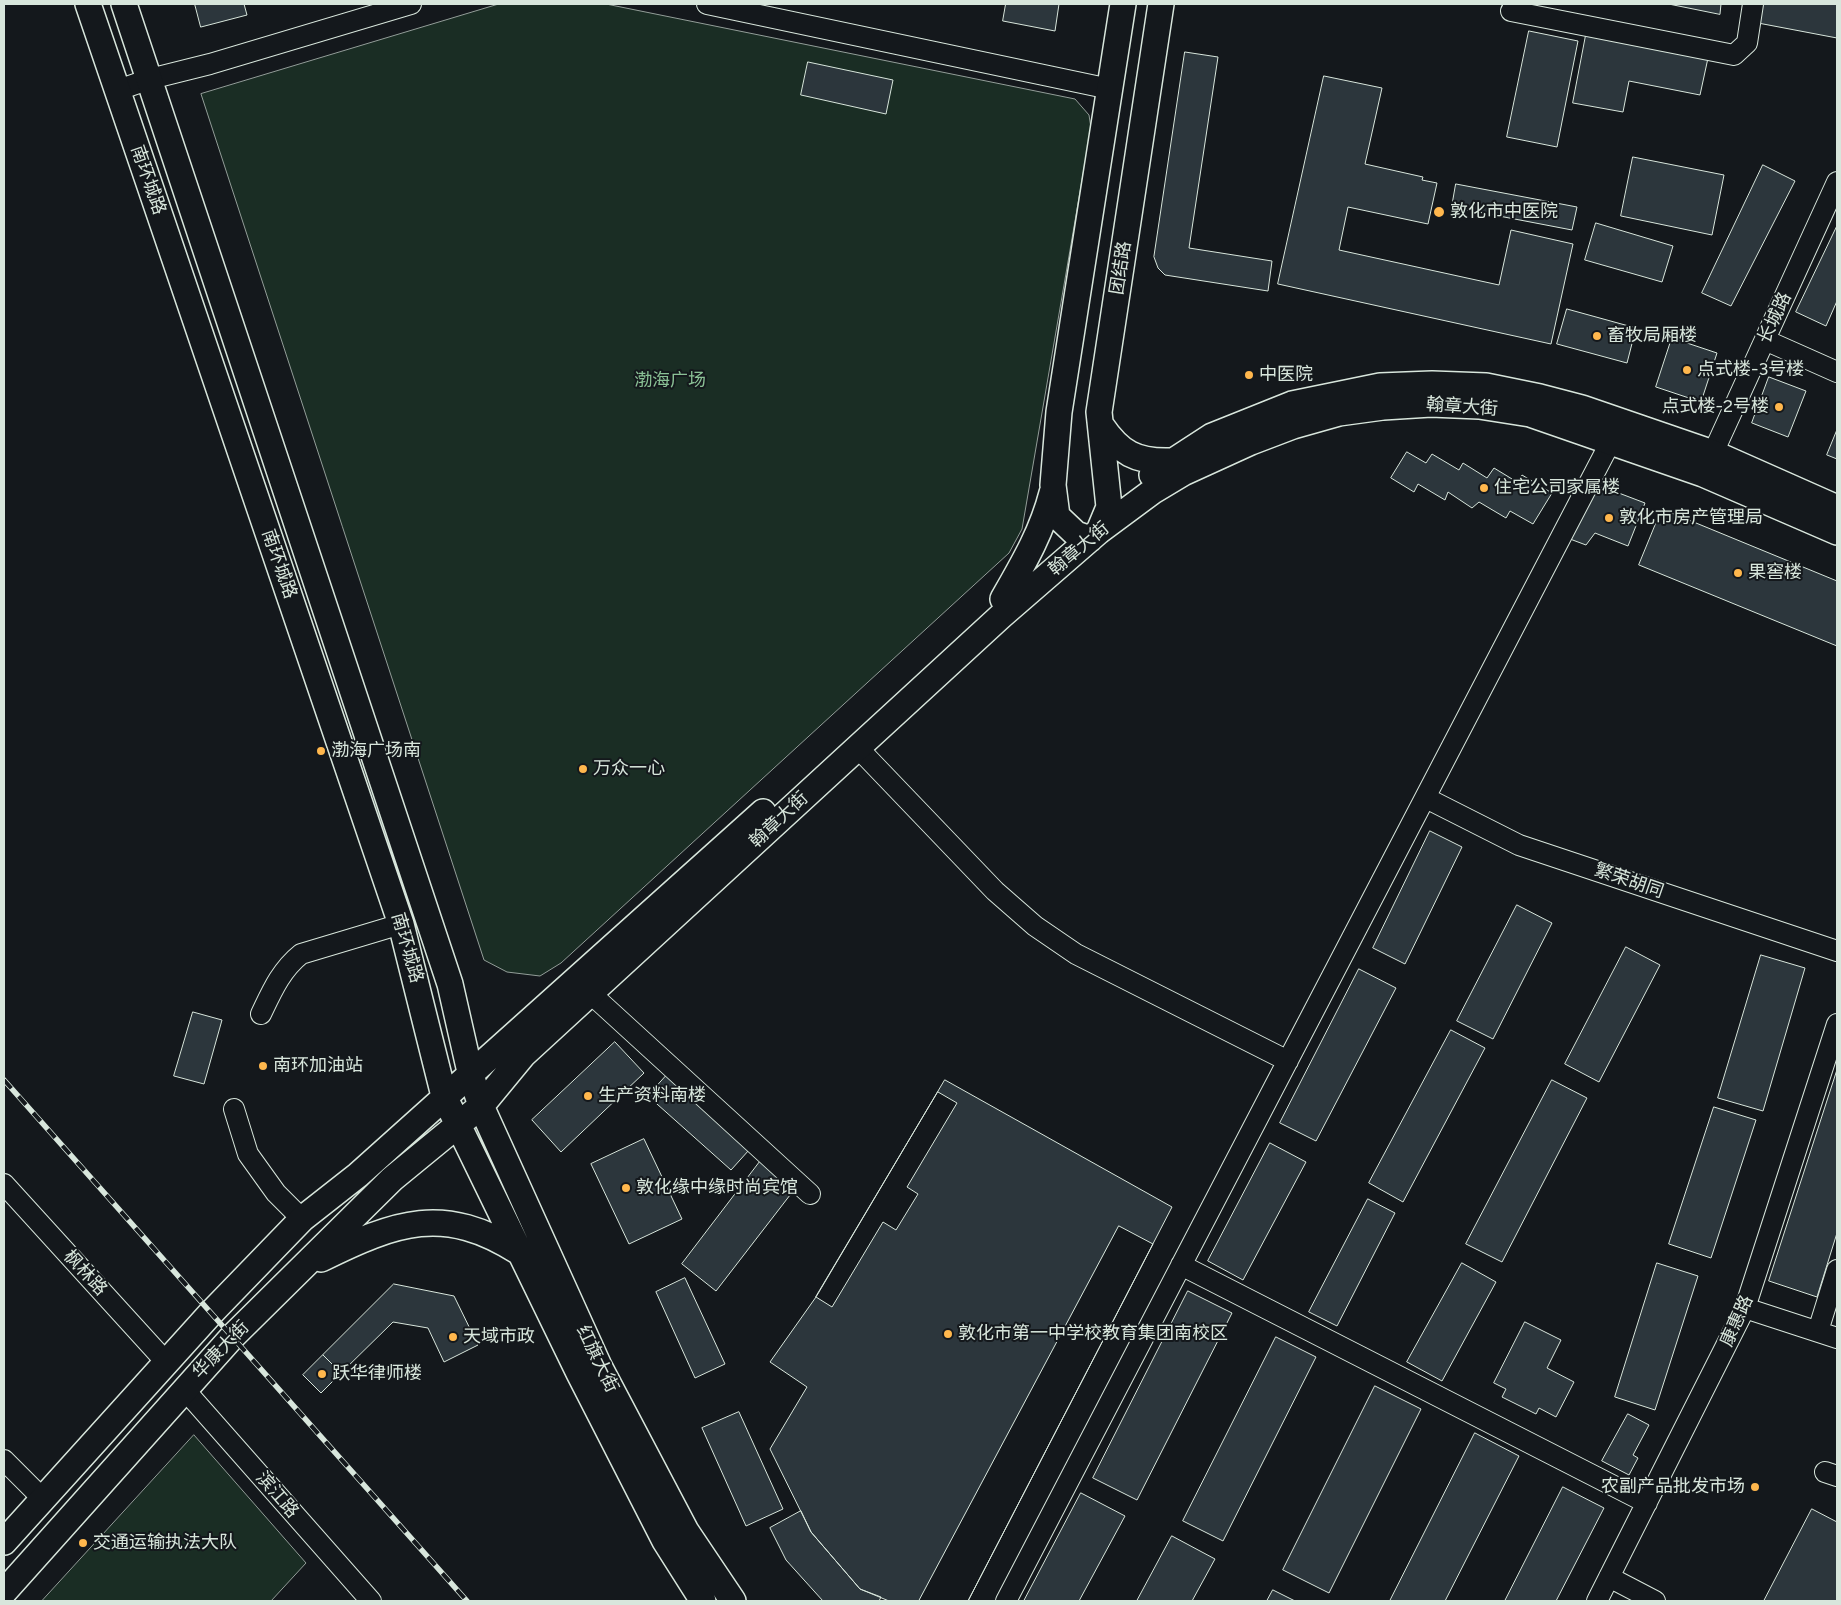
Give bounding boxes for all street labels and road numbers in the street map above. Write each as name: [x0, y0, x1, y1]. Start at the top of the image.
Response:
street label: 南环城路: [126, 142, 170, 218]
street label: 团结路: [1106, 240, 1136, 296]
street label: 长城路: [1754, 289, 1796, 347]
street label: 翰章大街: [1425, 394, 1499, 420]
street label: 翰章大街: [1044, 518, 1114, 580]
street label: 南环城路: [257, 526, 301, 602]
street label: 翰章大街: [745, 788, 813, 852]
street label: 繁荣胡同: [1591, 859, 1667, 903]
street label: 南环城路: [387, 910, 427, 986]
street label: 枫林路: [59, 1246, 111, 1300]
street label: 康惠路: [1716, 1292, 1758, 1350]
street label: 华康大街: [188, 1317, 254, 1383]
street label: 红旗大街: [572, 1322, 622, 1396]
street label: 滨江路: [251, 1468, 303, 1522]

